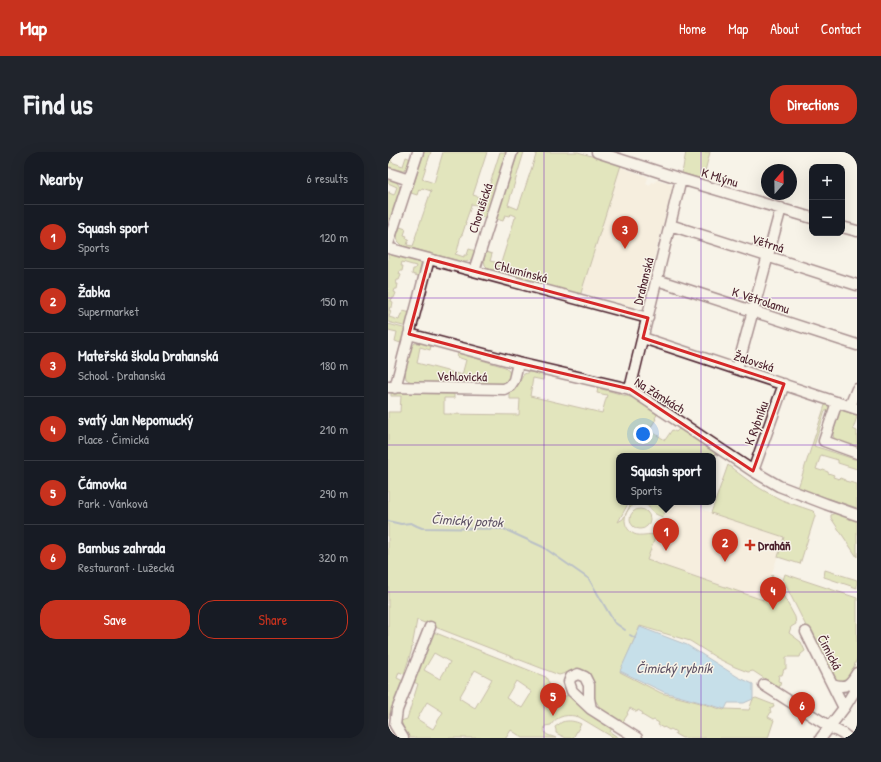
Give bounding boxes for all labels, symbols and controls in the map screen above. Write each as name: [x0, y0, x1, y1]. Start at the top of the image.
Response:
text: Map: [20, 15, 47, 41]
text: Home: [679, 19, 706, 38]
text: Map: [728, 19, 748, 38]
text: About: [770, 19, 799, 38]
text: Contact: [821, 19, 861, 38]
text: Find us: [24, 85, 93, 123]
button: Directions: [770, 85, 857, 124]
street label: K Mlýnu: [699, 163, 741, 191]
north arrow: [761, 164, 797, 200]
map controls: [809, 164, 845, 236]
button: +: [809, 164, 845, 200]
text: Nearby: [40, 167, 83, 190]
text: 6 results: [307, 169, 348, 187]
street label: Chorušická: [463, 181, 497, 235]
button: −: [809, 200, 845, 236]
pin: 3: [612, 216, 638, 249]
text: Squash sport: [78, 217, 148, 238]
text: 1: [51, 228, 55, 246]
text: 120 m: [320, 228, 348, 246]
street label: Větrná: [750, 229, 786, 257]
text: Sports: [78, 238, 109, 256]
street label: Chlumínská: [492, 255, 550, 287]
street label: Drahanská: [628, 255, 658, 307]
text: Žabka: [78, 281, 110, 302]
street label: K Větrolamu: [730, 282, 792, 318]
text: 2: [50, 292, 56, 310]
text: 150 m: [320, 292, 348, 310]
text: Supermarket: [78, 302, 139, 320]
text: Mateřská škola Drahanská: [78, 345, 218, 366]
street label: Žalovská: [732, 346, 776, 376]
text: 3: [50, 356, 56, 374]
text: 180 m: [320, 356, 348, 374]
text: School · Drahanská: [78, 366, 165, 384]
street label: Vehlovická: [437, 367, 487, 385]
street label: Na Zámkách: [631, 372, 689, 418]
street label: K Rybníku: [740, 398, 772, 448]
text: svatý Jan Nepomucký: [78, 409, 193, 430]
text: 4: [51, 420, 55, 438]
text: 210 m: [320, 420, 348, 438]
your location: [633, 424, 653, 444]
text: Place · Čimická: [78, 430, 149, 448]
popup: [616, 453, 716, 505]
text: Squash sport: [631, 460, 701, 481]
text: Čámovka: [78, 473, 126, 494]
text: Sports: [631, 481, 662, 499]
text: 5: [50, 484, 56, 502]
text: 290 m: [319, 484, 348, 502]
text: Park · Vánková: [78, 494, 148, 512]
water label: Čimický potok: [431, 509, 505, 532]
pin: 1: [653, 518, 679, 551]
pin: 2: [712, 529, 738, 562]
place label: Draháň: [758, 536, 791, 554]
text: Bambus zahrada: [78, 537, 165, 558]
marker: Draháň: [745, 540, 755, 550]
text: 6: [50, 548, 56, 566]
text: 320 m: [318, 548, 348, 566]
text: Restaurant · Lužecká: [78, 558, 174, 576]
pin: 4: [760, 577, 786, 610]
button: Save: [40, 600, 190, 639]
button: Share: [198, 600, 348, 639]
street label: Čimická: [814, 631, 846, 673]
water label: Čimický rybník: [636, 658, 713, 678]
pin: 5: [540, 683, 566, 716]
pin: 6: [789, 692, 815, 725]

